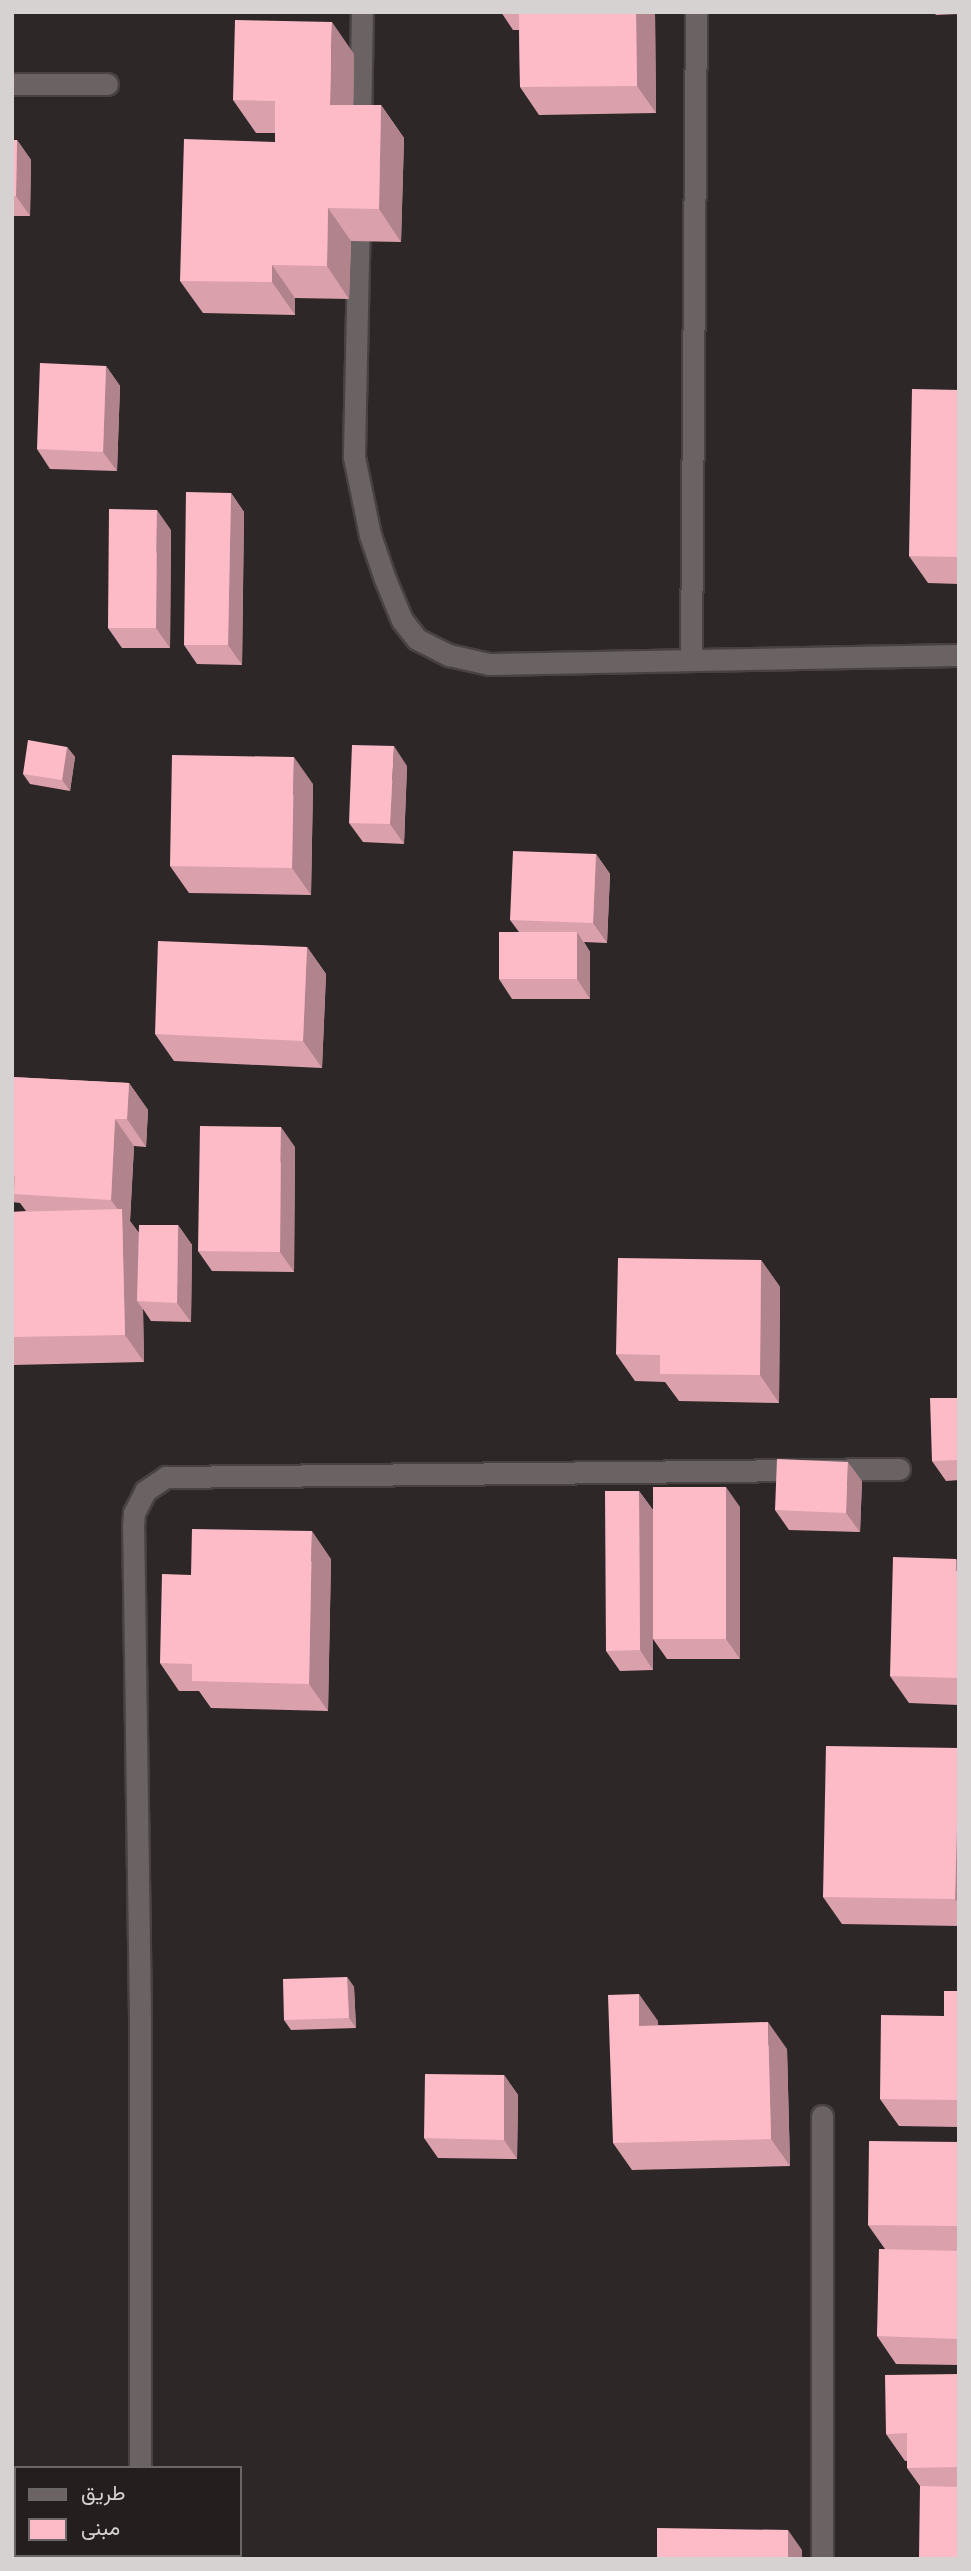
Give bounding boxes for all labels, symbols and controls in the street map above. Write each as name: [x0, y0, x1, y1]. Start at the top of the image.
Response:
legend: [14, 2466, 242, 2557]
text: طريق: [81, 2481, 126, 2504]
text: مبنى: [81, 2516, 120, 2539]

